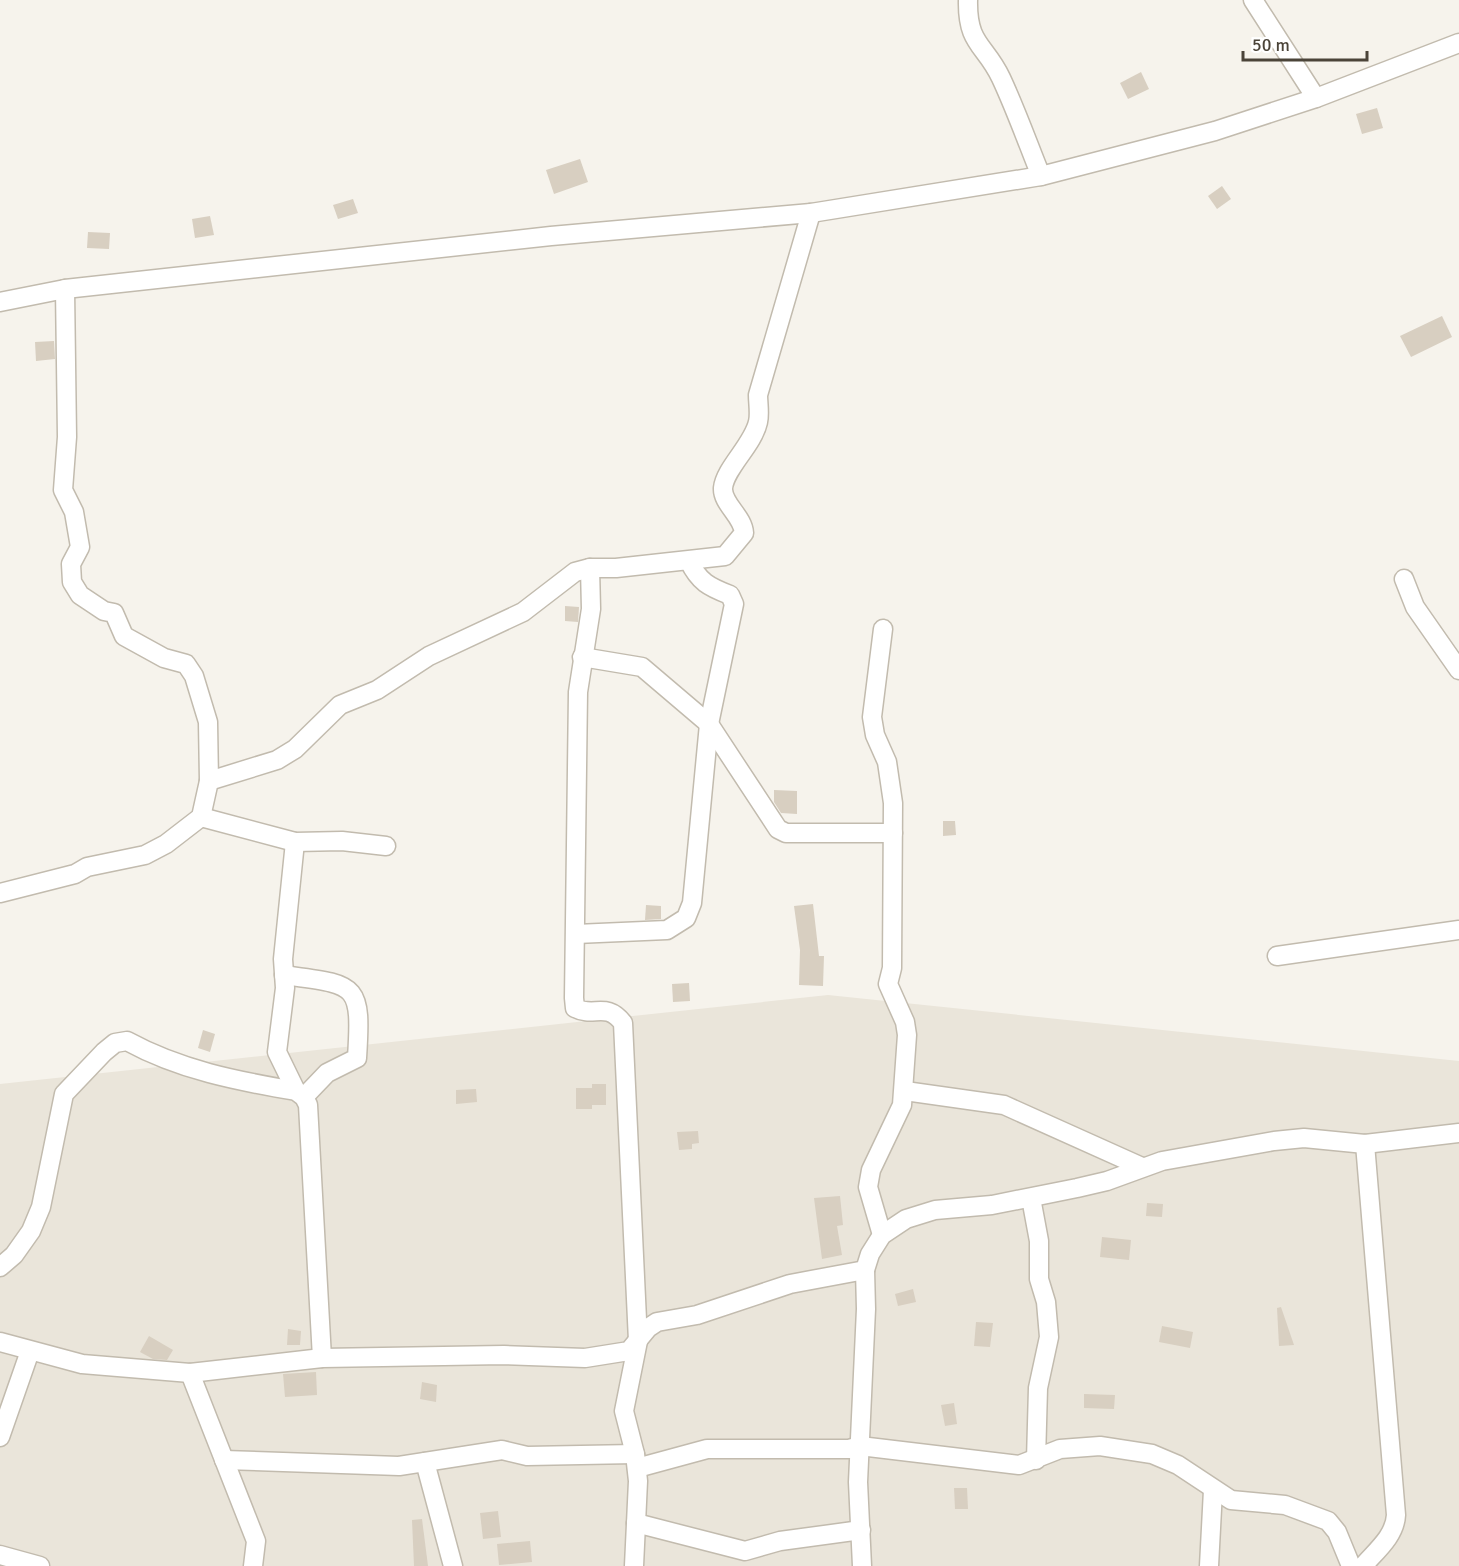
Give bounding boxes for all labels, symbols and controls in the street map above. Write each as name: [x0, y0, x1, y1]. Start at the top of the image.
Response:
scale bar: [1243, 24, 1368, 62]
text: 50 m: [1252, 34, 1290, 56]

